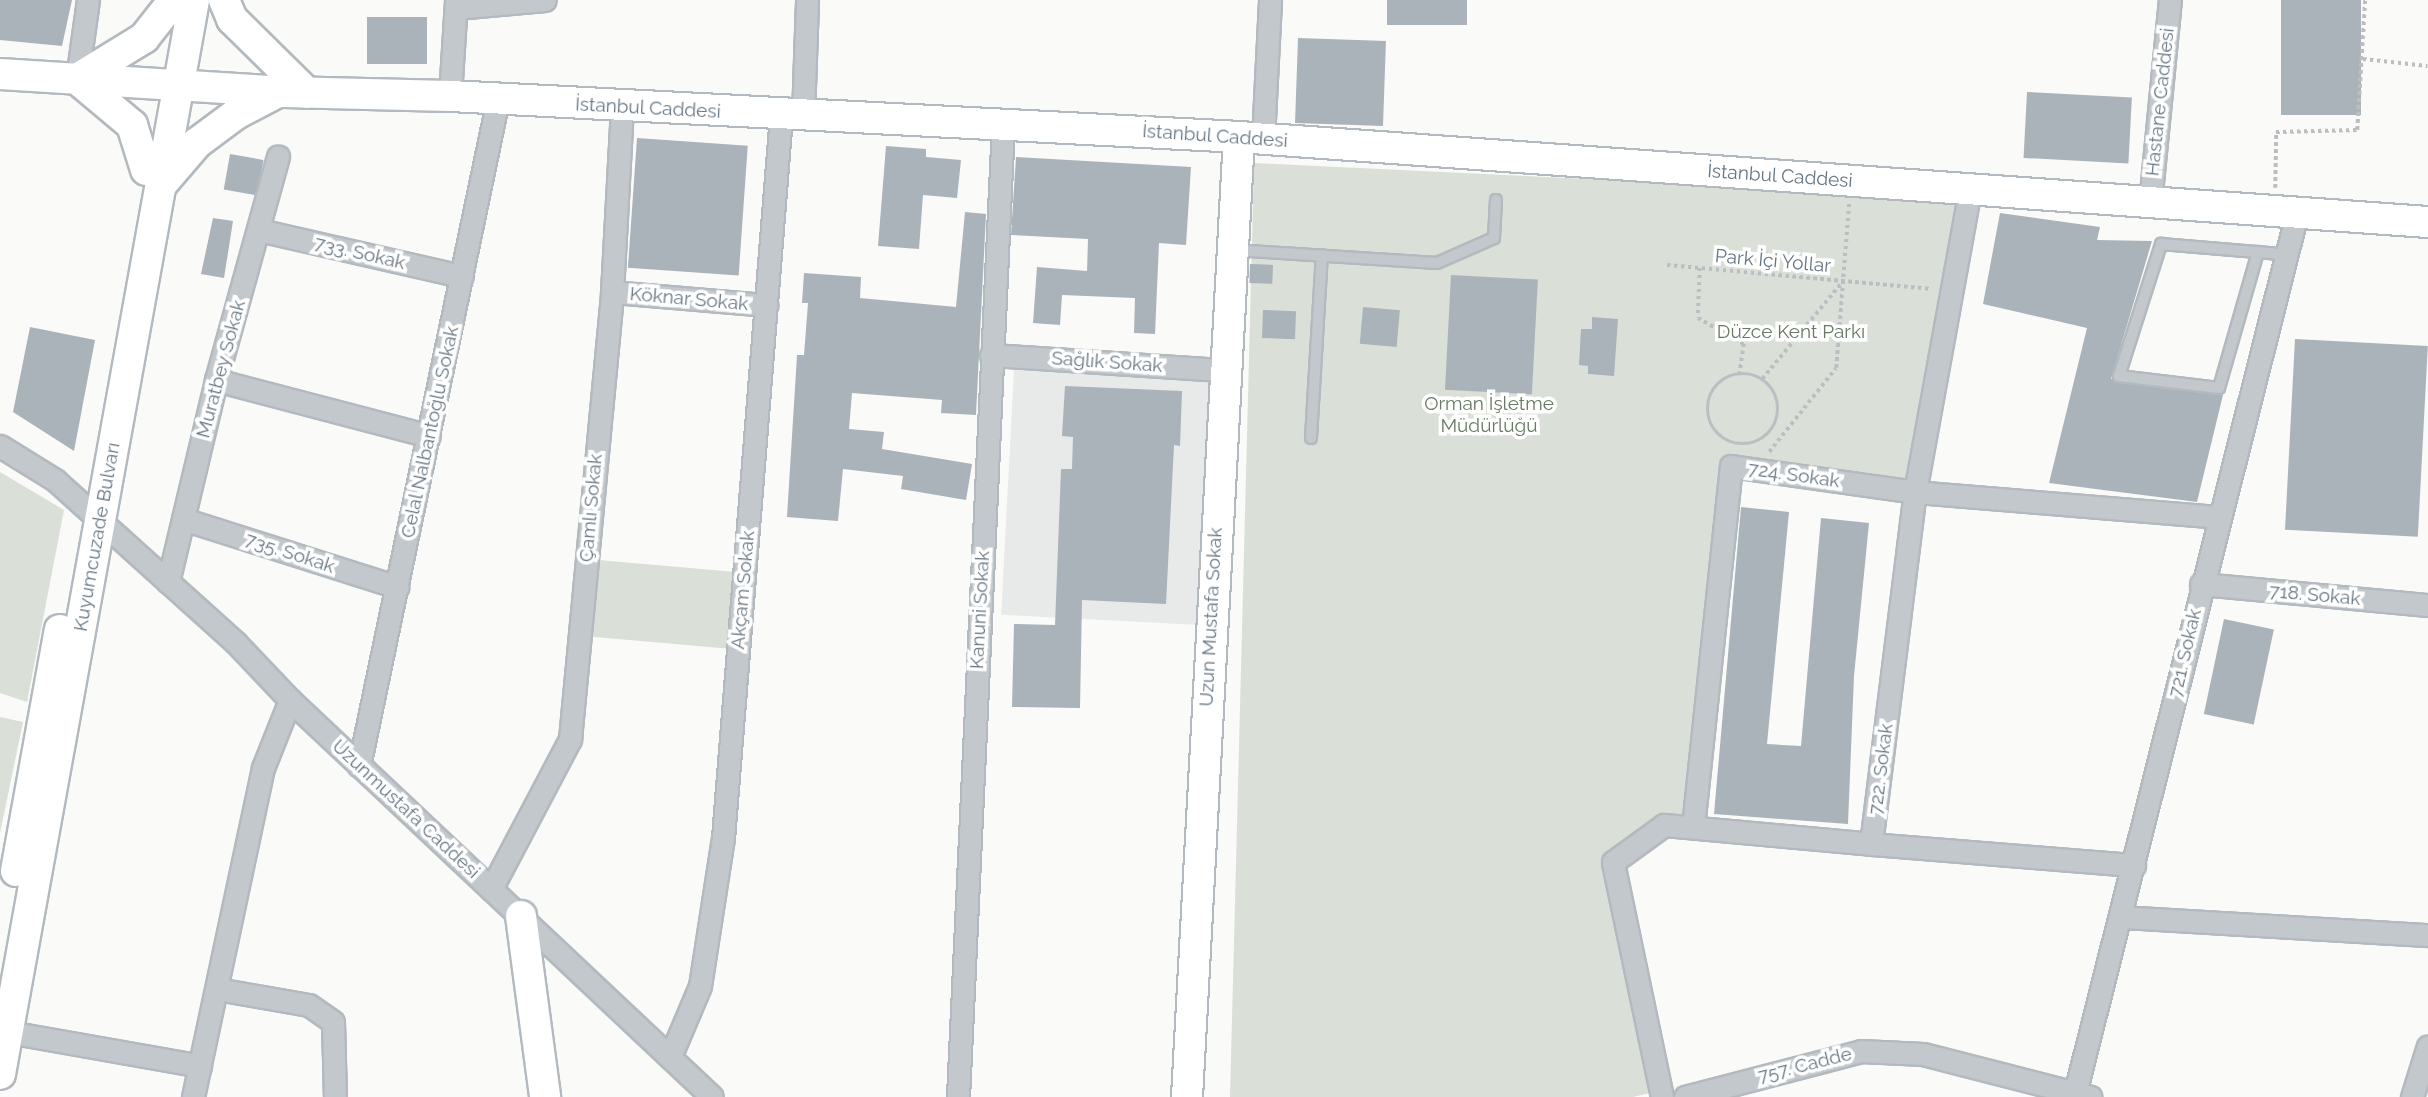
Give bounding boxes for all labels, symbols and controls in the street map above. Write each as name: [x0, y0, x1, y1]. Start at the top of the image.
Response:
street label: Hastane Caddesi: [2141, 27, 2179, 177]
street label: İstanbul Caddesi: [574, 93, 722, 123]
street label: İstanbul Caddesi: [1141, 120, 1289, 152]
street label: İstanbul Caddesi: [1706, 160, 1854, 192]
street label: 733. Sokak: [313, 232, 407, 274]
street label: Park İçi Yollar: [1714, 245, 1832, 277]
street label: Köknar Sokak: [629, 282, 749, 316]
street label: Muratbey Sokak: [192, 297, 250, 441]
park label: Düzce Kent Parkı: [1717, 321, 1865, 343]
street label: Celal Nalbantoğlu Sokak: [396, 324, 464, 540]
street label: Sağlık Sokak: [1051, 347, 1163, 377]
park label: Orman İşletme Müdürlüğü: [1424, 393, 1554, 437]
street label: Kuyumcuzade Bulvarı: [69, 441, 125, 633]
street label: Çamlı Sokak: [575, 453, 607, 563]
street label: 724. Sokak: [1747, 457, 1841, 493]
street label: Uzun Mustafa Sokak: [1195, 527, 1227, 707]
street label: 735. Sokak: [243, 528, 337, 578]
street label: Akçam Sokak: [726, 530, 760, 650]
street label: Kanuni Sokak: [966, 550, 994, 670]
street label: 718. Sokak: [2269, 580, 2361, 610]
street label: 721. Sokak: [2164, 607, 2206, 699]
street label: 722. Sokak: [1864, 722, 1898, 816]
street label: Uzunmustafa Caddesi: [327, 735, 485, 883]
street label: 757. Cadde: [1756, 1042, 1854, 1088]

